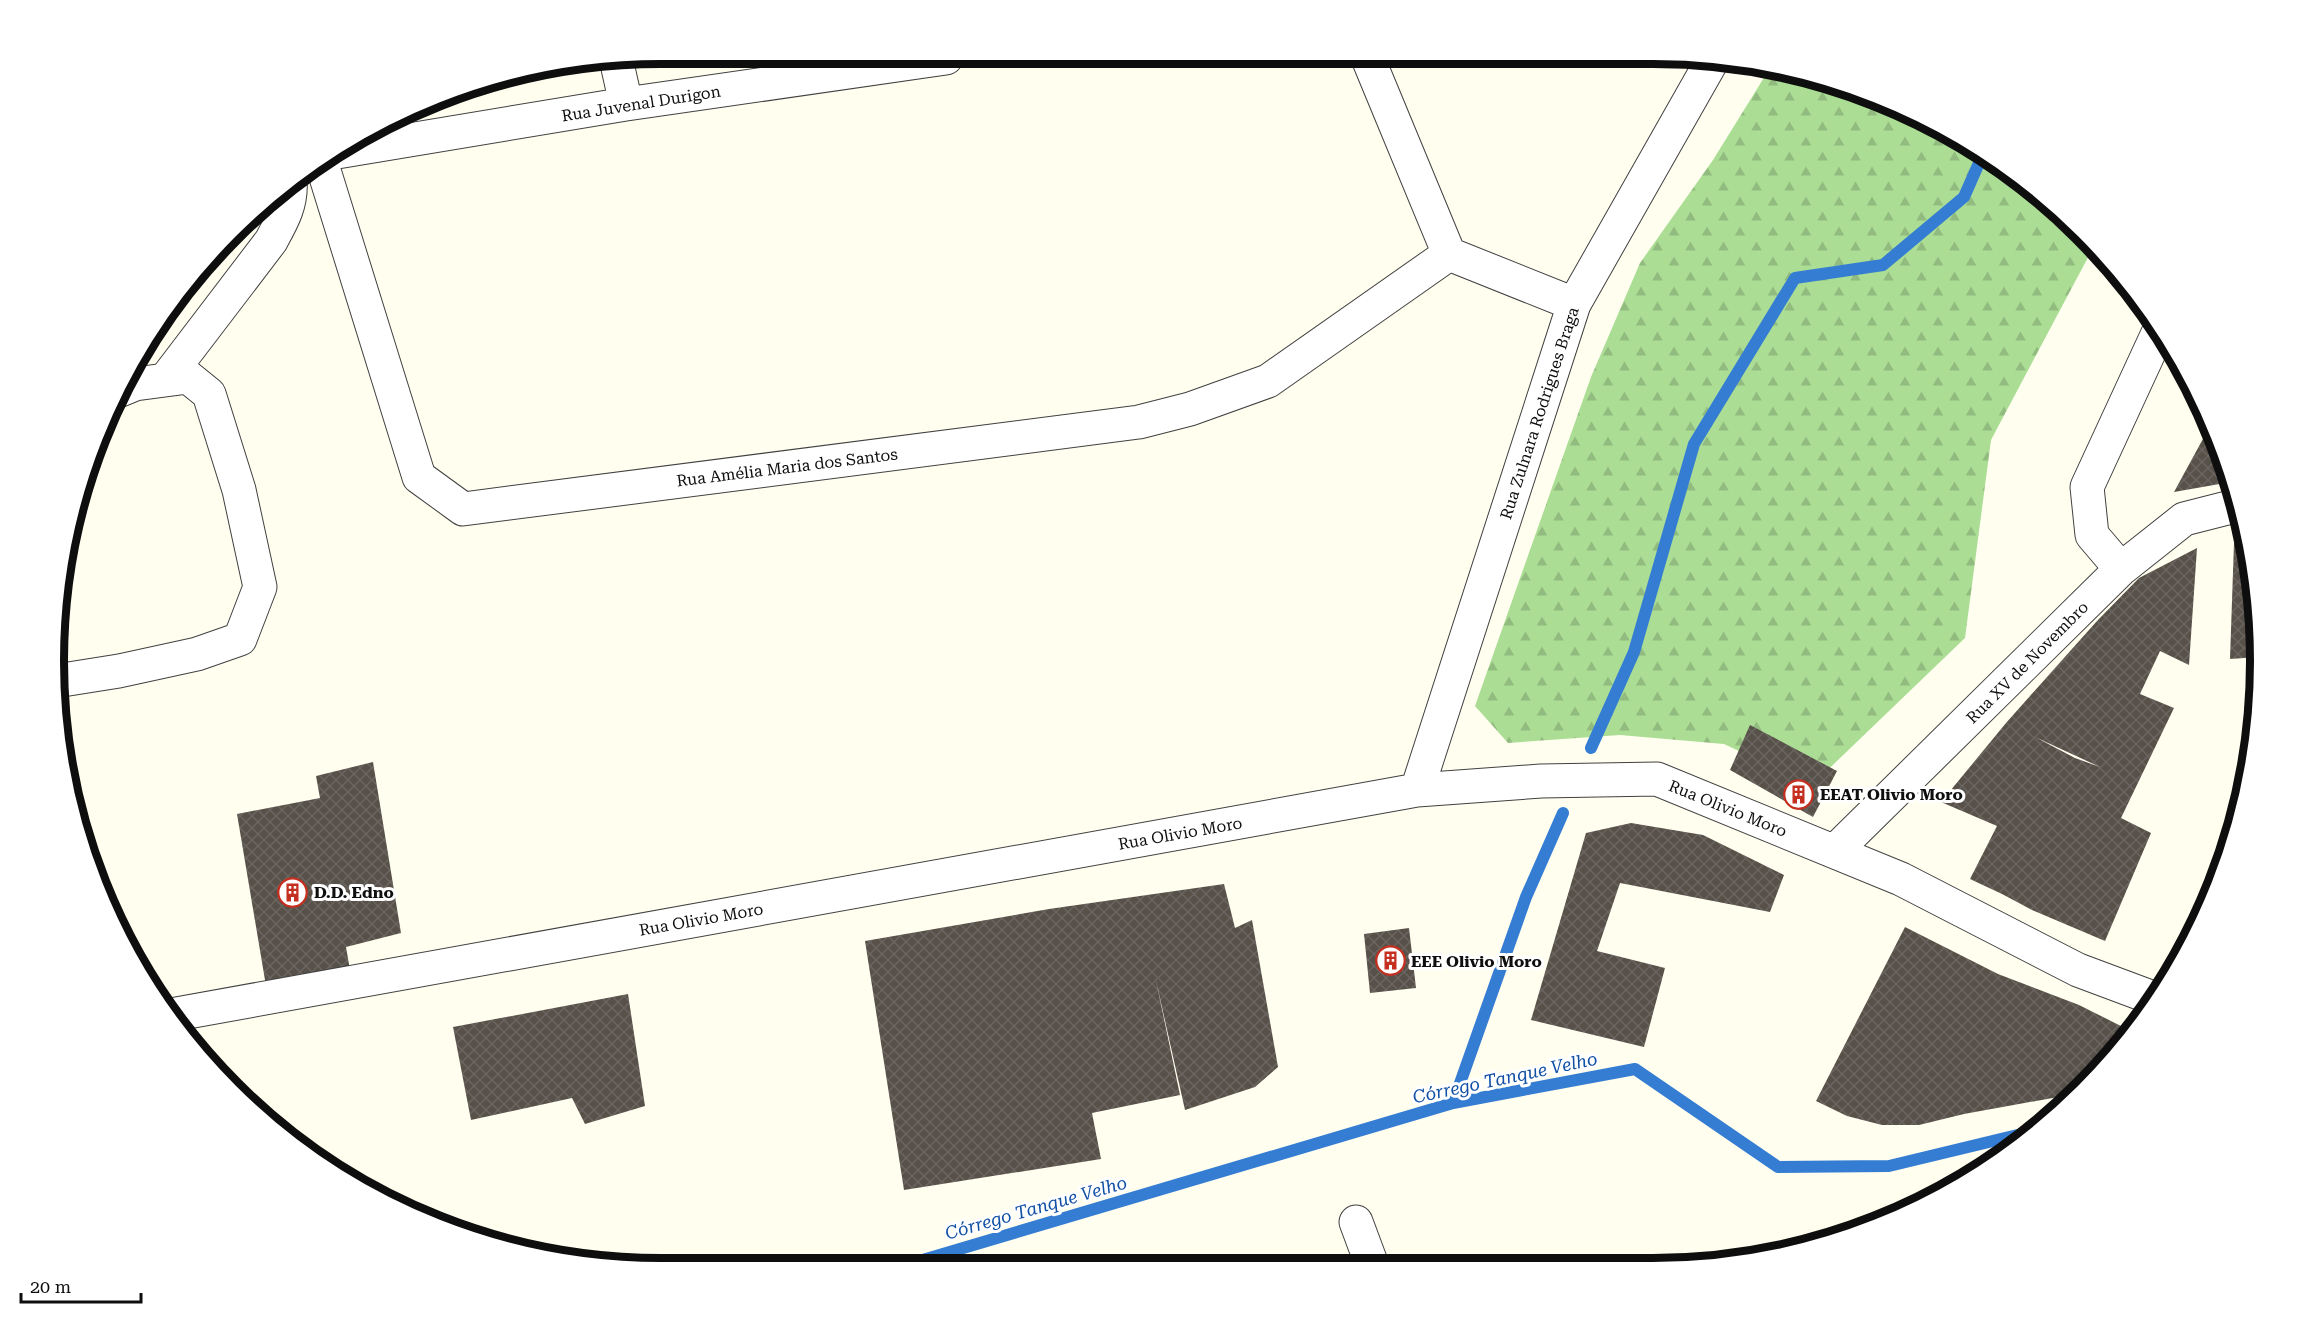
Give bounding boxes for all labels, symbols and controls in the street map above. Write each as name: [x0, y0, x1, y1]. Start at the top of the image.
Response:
street label: Rua Juvenal Durigon: [560, 82, 722, 125]
street label: Rua Zulnara Rodrigues Braga: [1496, 304, 1583, 522]
street label: Rua Amélia Maria dos Santos: [675, 444, 899, 491]
street label: Rua XV de Novembro: [1962, 597, 2092, 727]
street label: Rua Olivio Moro: [1666, 776, 1790, 841]
building icon: EEAT Olivio Moro: [1783, 778, 1815, 810]
place label: EEAT Olivio Moro: [1820, 785, 1963, 804]
street label: Rua Olivio Moro: [1117, 813, 1244, 854]
building icon: D.D. Edno: [277, 876, 309, 908]
place label: D.D. Edno: [314, 883, 394, 902]
street label: Rua Olivio Moro: [638, 899, 765, 940]
building icon: EEE Olivio Moro: [1374, 945, 1406, 977]
place label: EEE Olivio Moro: [1411, 952, 1542, 971]
water label: Córrego Tanque Velho: [1411, 1048, 1599, 1107]
water label: Córrego Tanque Velho: [943, 1171, 1129, 1244]
scale bar: [21, 1266, 141, 1304]
text: 20 m: [30, 1276, 71, 1297]

